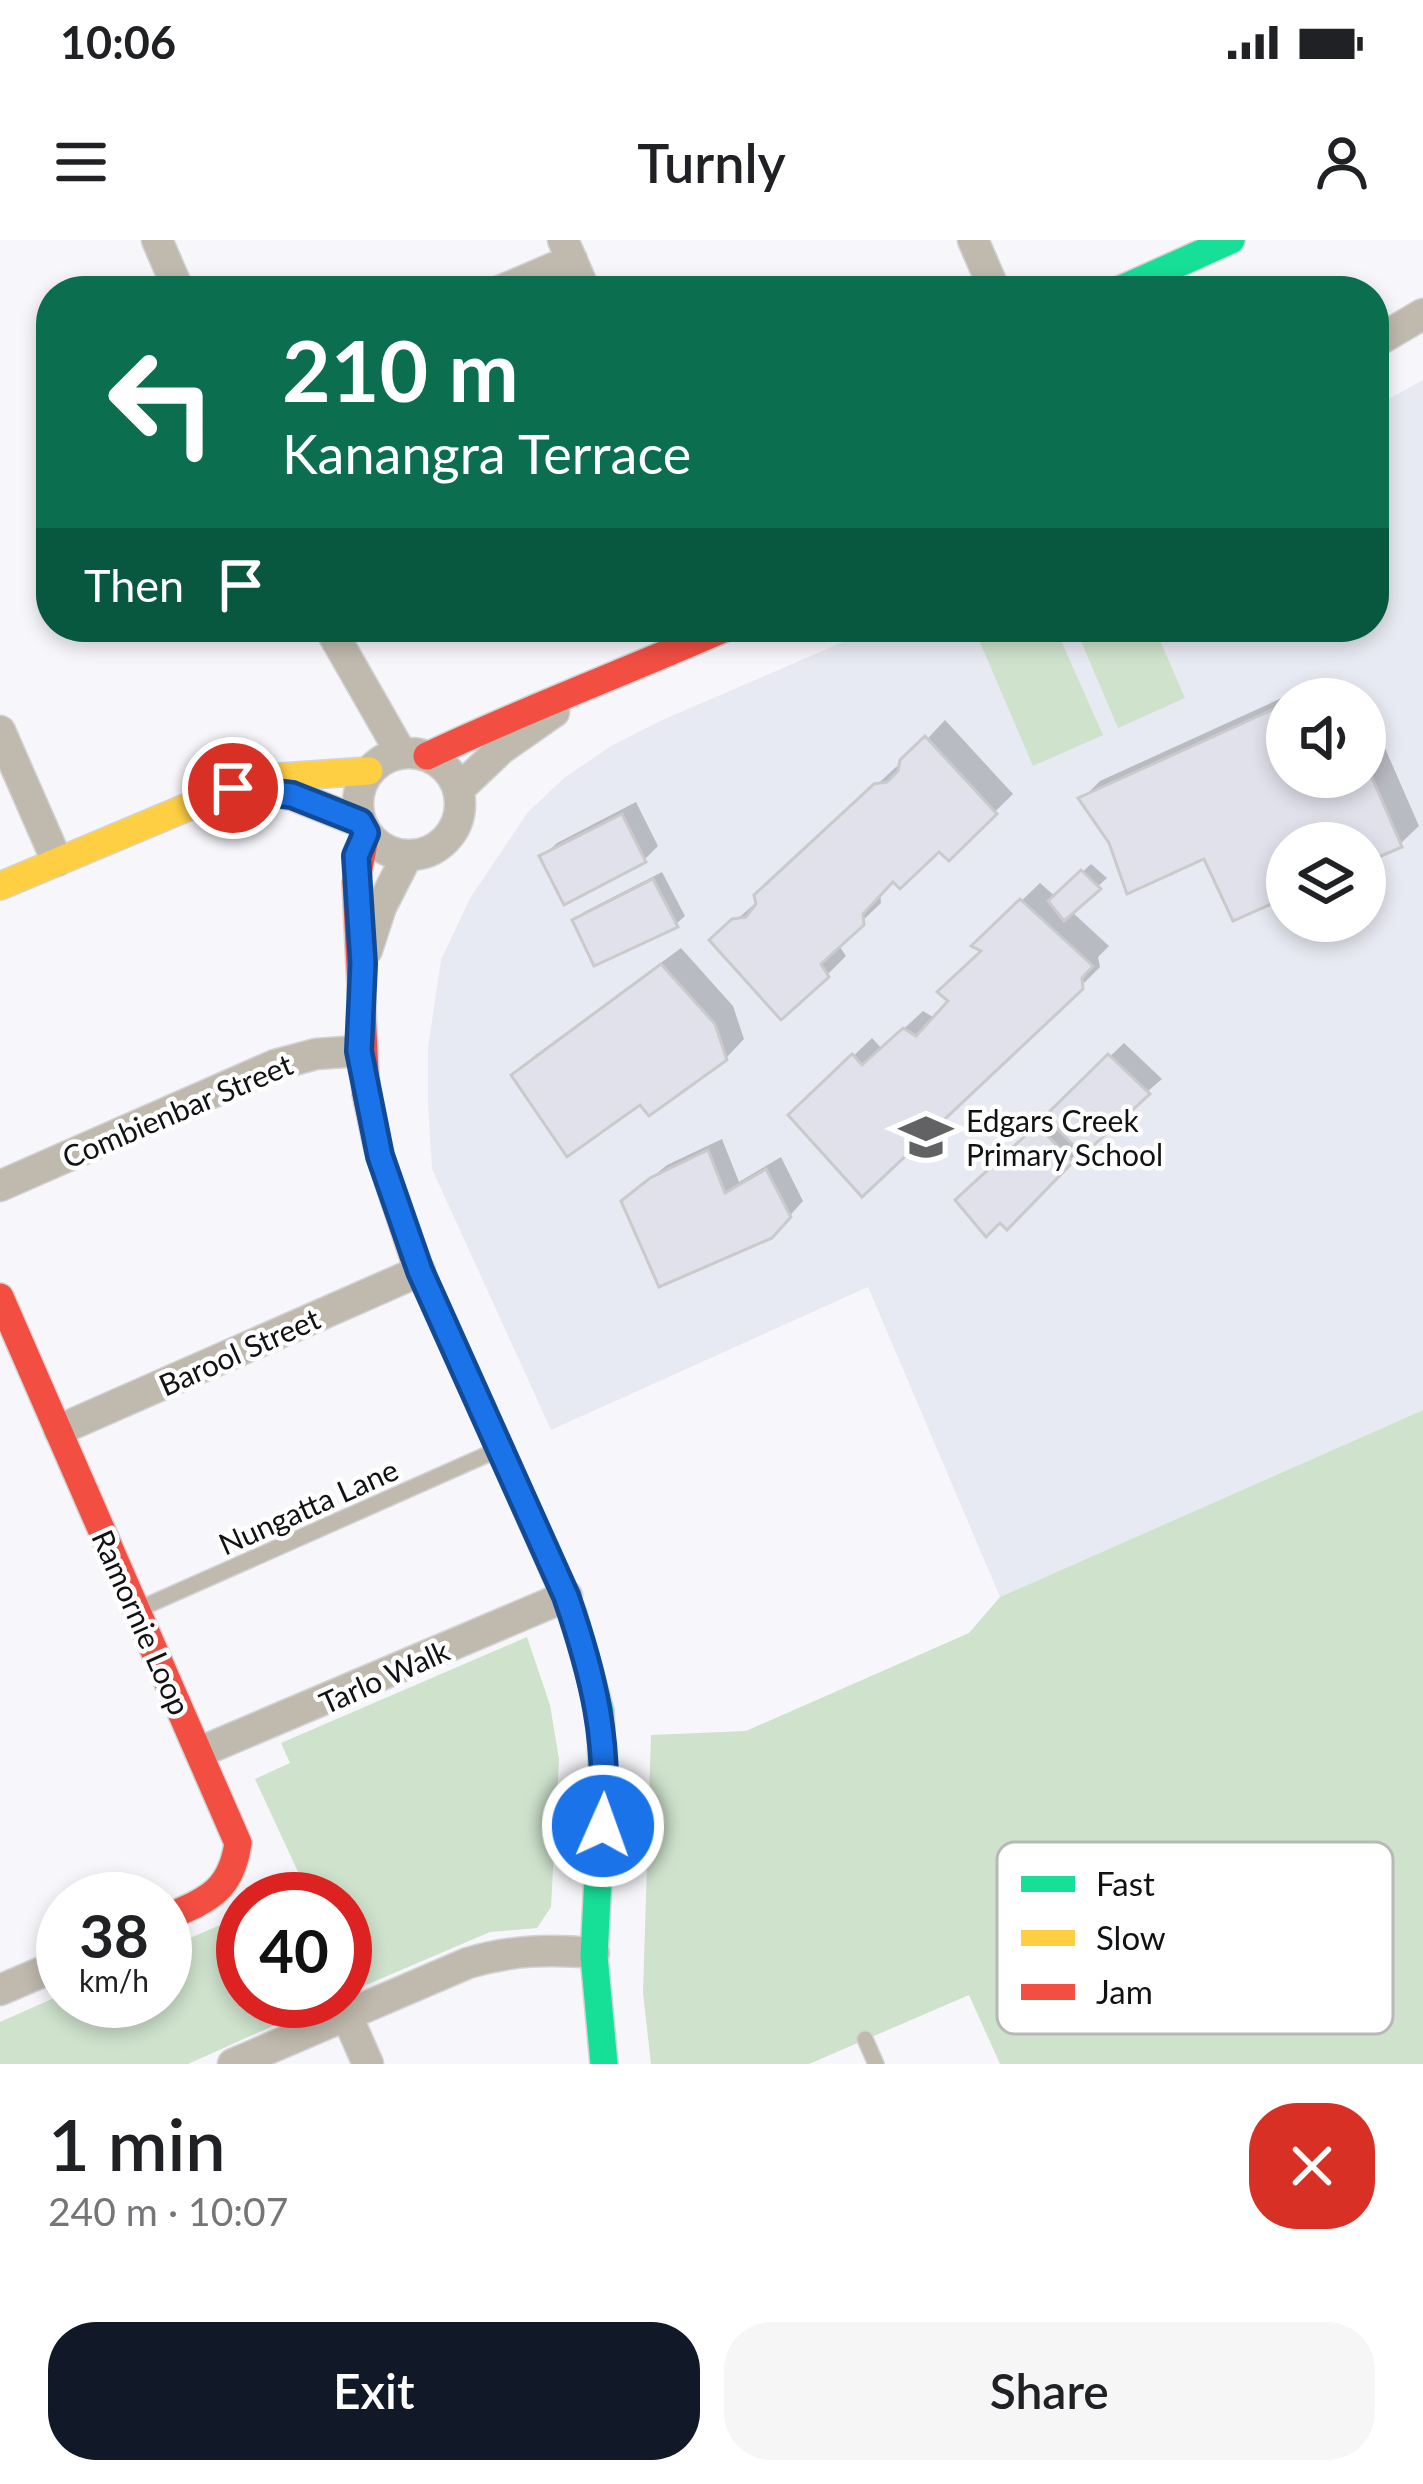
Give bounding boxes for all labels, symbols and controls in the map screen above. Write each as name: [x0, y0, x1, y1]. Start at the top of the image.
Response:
text: 10:06: [60, 15, 176, 69]
icon: menu: [48, 129, 114, 195]
icon: person: [1309, 129, 1375, 195]
text: Turnly: [637, 130, 786, 195]
text: 210 m: [282, 319, 519, 420]
icon: left: [84, 324, 240, 480]
text: Kanangra Terrace: [282, 421, 691, 486]
icon: arrive: [208, 552, 274, 618]
text: Then: [84, 558, 184, 612]
map controls: [1266, 678, 1386, 942]
button: sound: [1266, 678, 1386, 798]
pin: [182, 737, 284, 839]
icon: arrive: [200, 755, 266, 821]
button: layers: [1266, 822, 1386, 942]
street label: Combienbar Street: [56, 1045, 298, 1175]
place label: Edgars Creek Primary School: [966, 1102, 1163, 1172]
school or university icon: Edgars Creek Primary School: [897, 1108, 955, 1166]
street label: Barool Street: [153, 1299, 325, 1402]
street label: Nungatta Lane: [213, 1450, 403, 1562]
street label: Ramornie Loop: [85, 1524, 199, 1720]
street label: Tarlo Walk: [314, 1631, 455, 1721]
position arrow: [540, 1763, 666, 1889]
legend: [997, 1842, 1393, 2034]
text: Fast: [1096, 1863, 1155, 1903]
speed limit sign: 40: [216, 1872, 372, 2028]
text: 38: [79, 1899, 149, 1971]
text: Slow: [1096, 1917, 1166, 1957]
text: km/h: [79, 1962, 149, 1998]
text: Jam: [1096, 1971, 1153, 2011]
text: 1 min: [48, 2100, 226, 2186]
button: close: [1249, 2103, 1375, 2229]
text: 240 m · 10:07: [48, 2188, 288, 2234]
button: Exit: [48, 2322, 700, 2460]
button: Share: [724, 2322, 1375, 2460]

